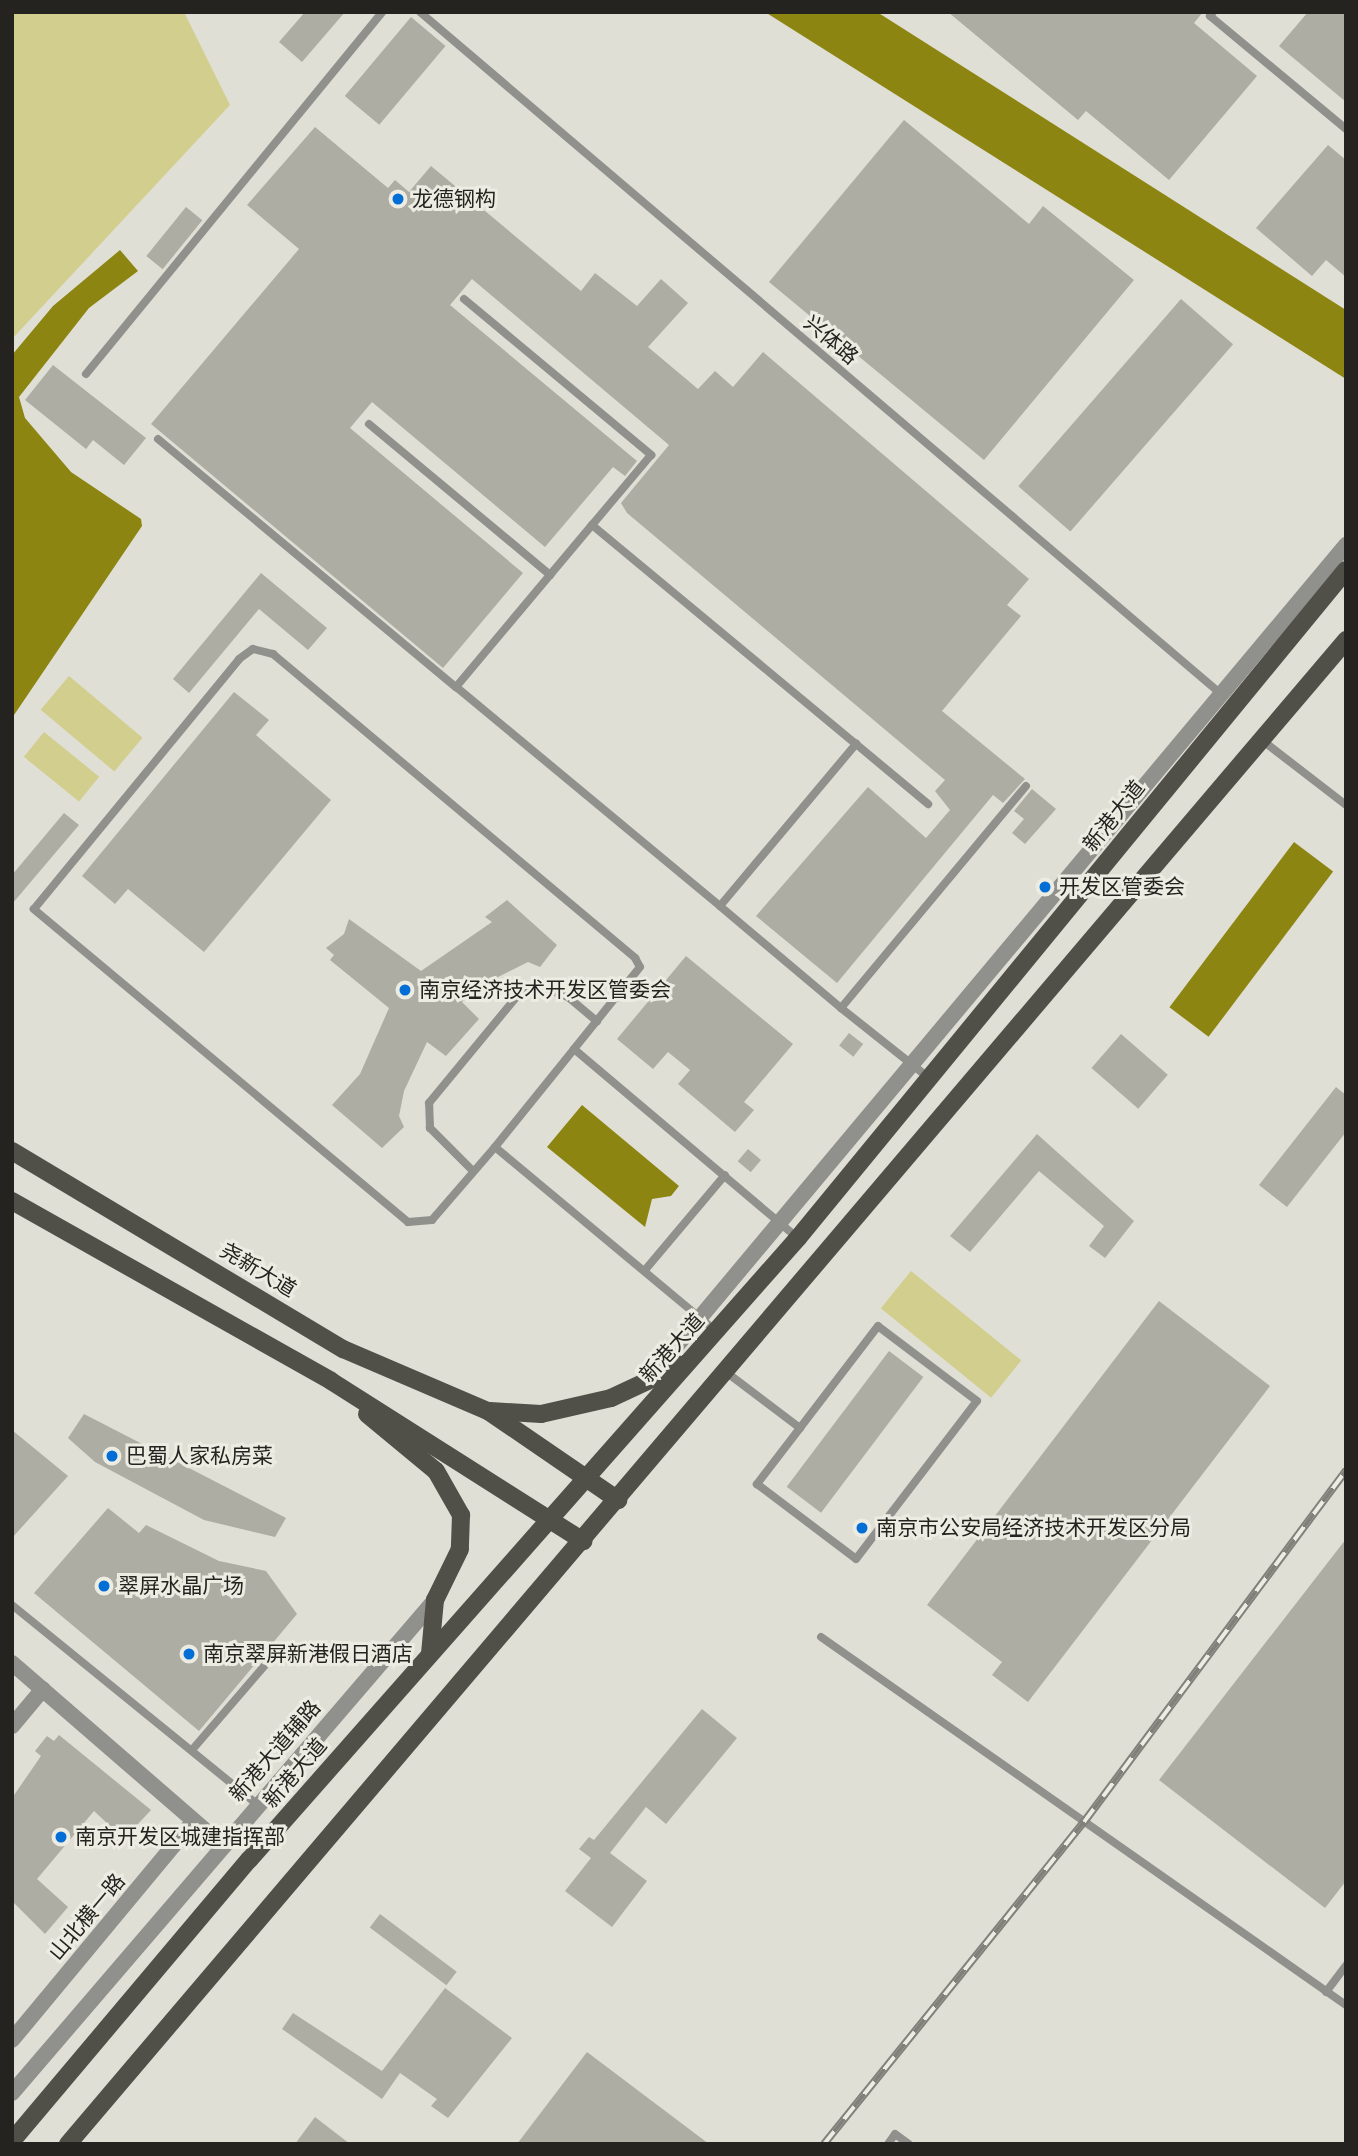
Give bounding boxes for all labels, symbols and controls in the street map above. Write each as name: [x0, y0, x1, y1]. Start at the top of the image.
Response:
place label: 龙德钢构: [412, 186, 496, 212]
marker: 龙德钢构: [390, 191, 406, 207]
street label: 兴体路: [799, 310, 863, 370]
street label: 新港大道: [1078, 775, 1150, 857]
place label: 开发区管委会: [1059, 874, 1185, 900]
marker: 开发区管委会: [1037, 879, 1053, 895]
place label: 南京经济技术开发区管委会: [419, 977, 671, 1003]
marker: 南京经济技术开发区管委会: [397, 982, 413, 998]
street label: 尧新大道: [216, 1238, 300, 1302]
street label: 新港大道: [635, 1308, 709, 1388]
place label: 巴蜀人家私房菜: [126, 1443, 273, 1469]
marker: 巴蜀人家私房菜: [104, 1448, 120, 1464]
place label: 南京市公安局经济技术开发区分局: [876, 1515, 1191, 1541]
marker: 南京市公安局经济技术开发区分局: [854, 1520, 870, 1536]
place label: 翠屏水晶广场: [118, 1573, 244, 1599]
marker: 翠屏水晶广场: [96, 1578, 112, 1594]
place label: 南京翠屏新港假日酒店: [203, 1641, 413, 1667]
marker: 南京翠屏新港假日酒店: [181, 1646, 197, 1662]
street label: 新港大道辅路: [224, 1695, 326, 1807]
street label: 新港大道: [258, 1733, 332, 1813]
place label: 南京开发区城建指挥部: [75, 1824, 285, 1850]
marker: 南京开发区城建指挥部: [53, 1829, 69, 1845]
street label: 山北横一路: [44, 1869, 130, 1965]

